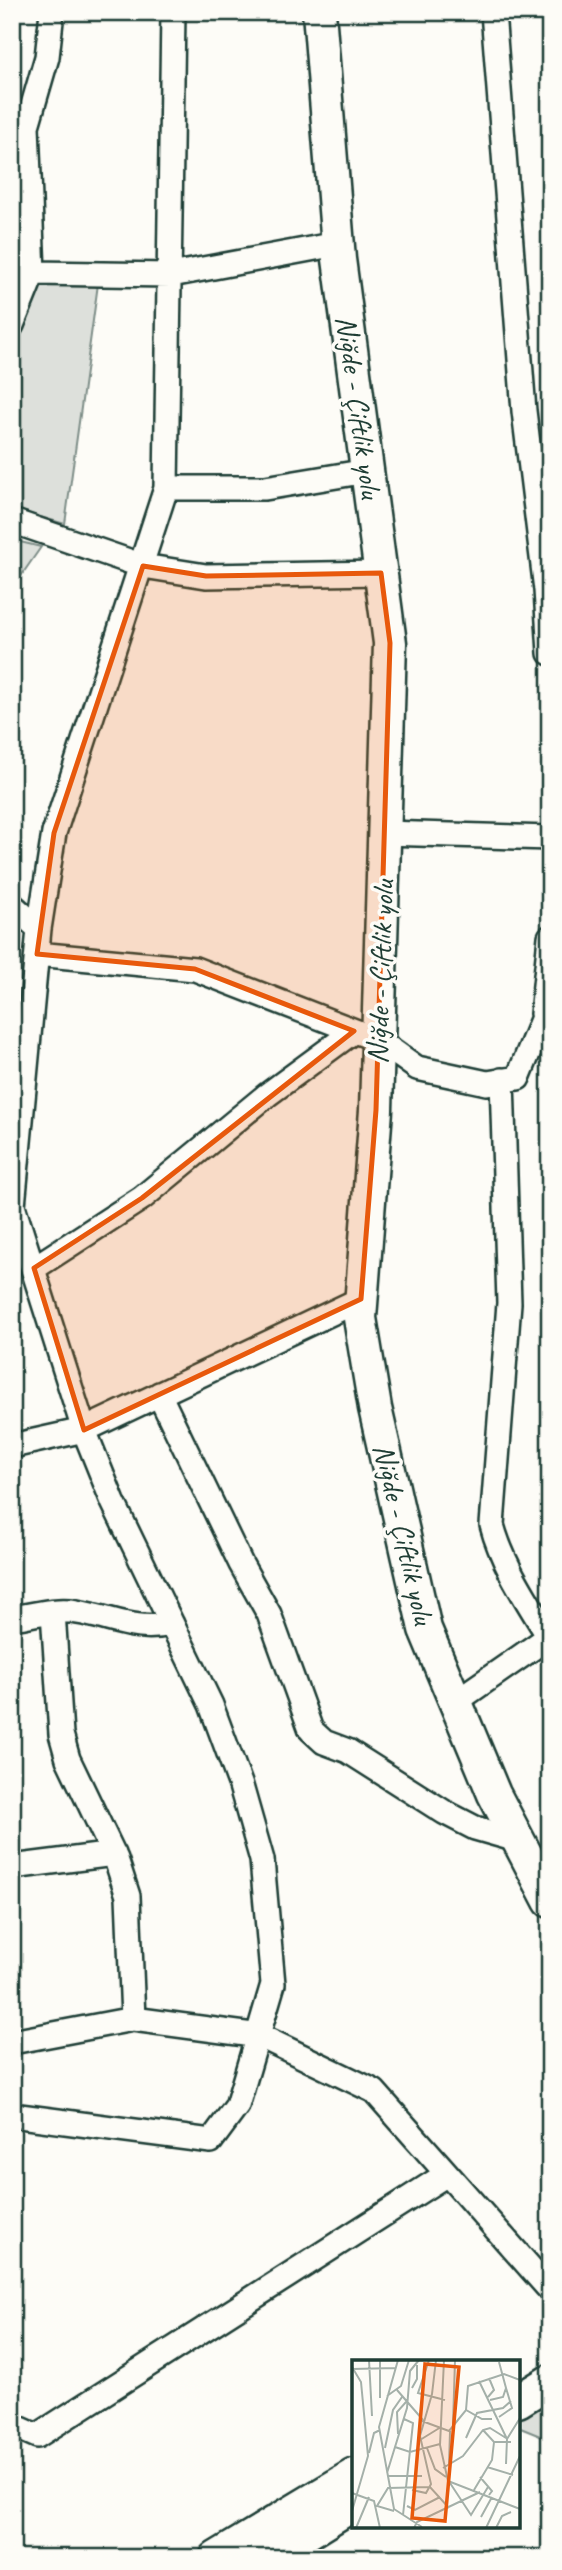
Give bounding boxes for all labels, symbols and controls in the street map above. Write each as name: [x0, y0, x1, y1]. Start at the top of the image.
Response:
street label: Niğde - Çiftlik yolu: [327, 313, 391, 503]
street label: Niğde - Çiftlik yolu: [358, 877, 402, 1065]
street label: Niğde - Çiftlik yolu: [365, 1440, 444, 1630]
inset map: [352, 2360, 520, 2528]

